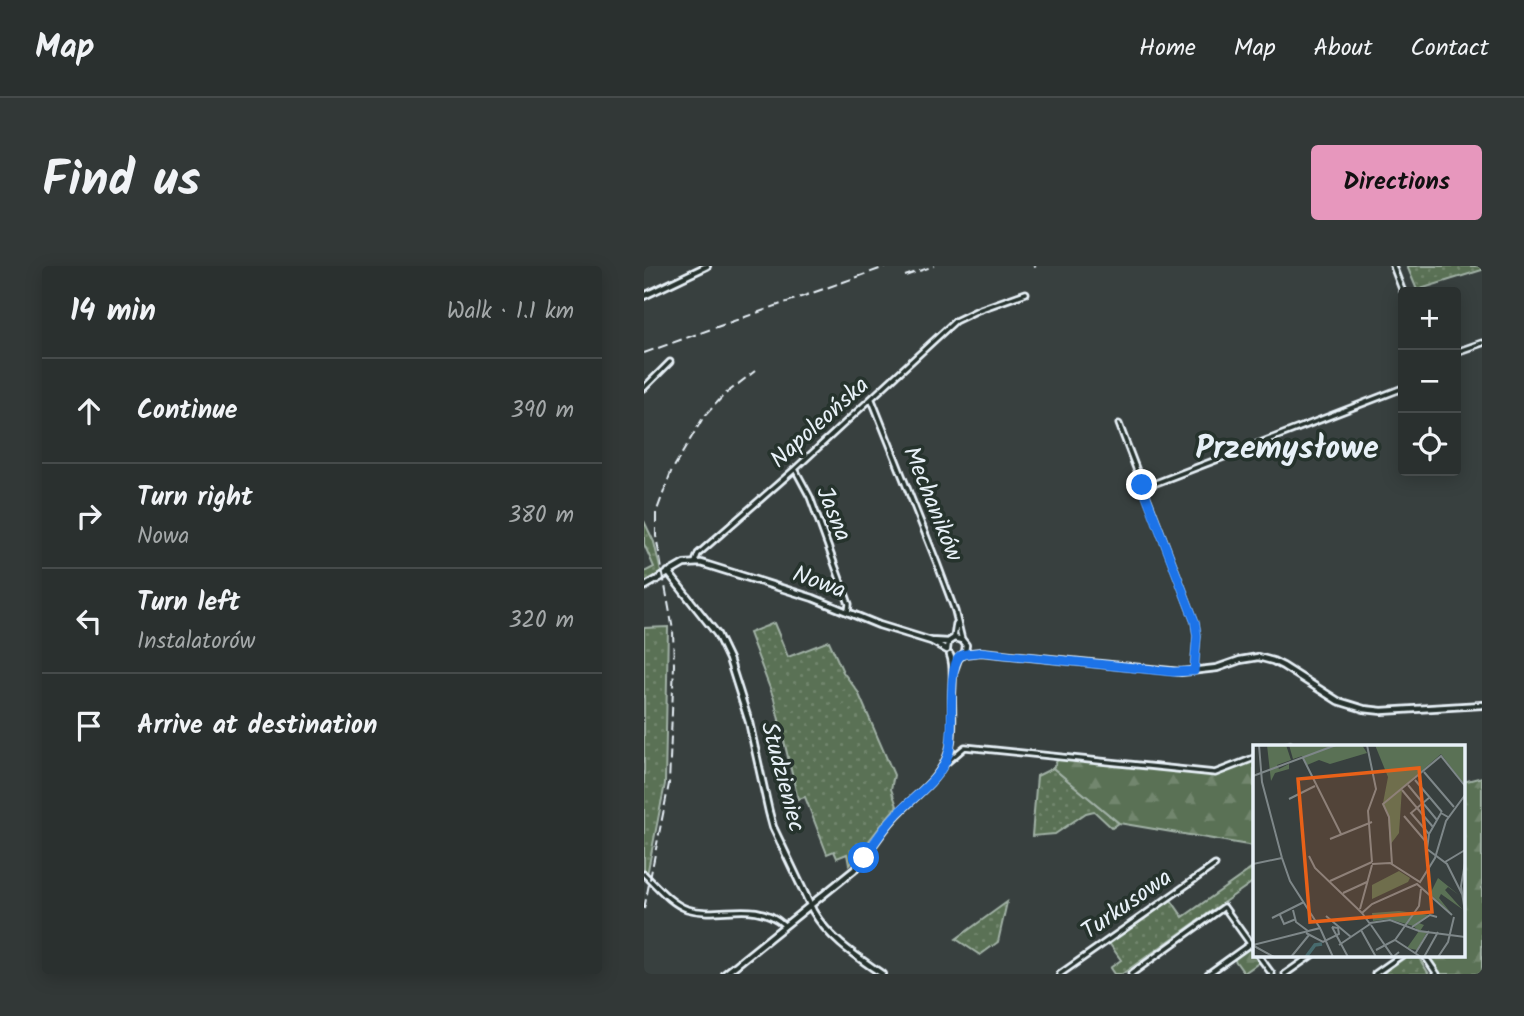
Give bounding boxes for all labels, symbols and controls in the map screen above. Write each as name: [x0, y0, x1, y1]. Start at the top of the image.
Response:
text: Map: [35, 22, 95, 75]
text: Home: [1139, 29, 1196, 68]
text: Map: [1234, 29, 1276, 68]
text: About: [1314, 29, 1372, 68]
text: Contact: [1410, 29, 1489, 68]
text: Find us: [42, 143, 200, 221]
button: Directions: [1311, 145, 1482, 220]
map controls: [1398, 287, 1461, 476]
button: +: [1398, 287, 1461, 350]
text: 14 min: [70, 288, 156, 336]
text: Walk · 1.1 km: [447, 294, 574, 330]
button: −: [1398, 350, 1461, 413]
street label: Napoleońska: [761, 367, 879, 479]
text: Continue: [137, 390, 238, 432]
icon: ahead: [70, 392, 108, 430]
text: 390 m: [511, 393, 574, 429]
button: locate: [1398, 413, 1461, 476]
district label: Przemysłowe: [1195, 424, 1379, 475]
street label: Mechaników: [891, 440, 973, 568]
route end: [1126, 469, 1157, 500]
text: Turn right: [137, 477, 253, 519]
street label: Jasna: [804, 480, 862, 548]
icon: right: [70, 497, 108, 535]
text: 380 m: [508, 498, 574, 534]
text: Nowa: [137, 519, 189, 555]
street label: Nowa: [787, 555, 851, 611]
text: Turn left: [137, 582, 240, 624]
icon: left: [70, 602, 108, 640]
text: 320 m: [508, 603, 574, 639]
text: Instalatorów: [137, 624, 255, 660]
text: Arrive at destination: [137, 705, 377, 747]
icon: arrive: [70, 707, 108, 745]
street label: Studzieniec: [749, 718, 815, 836]
inset map: [1253, 745, 1464, 956]
route start: [848, 842, 879, 873]
street label: Turkusowa: [1073, 859, 1181, 951]

